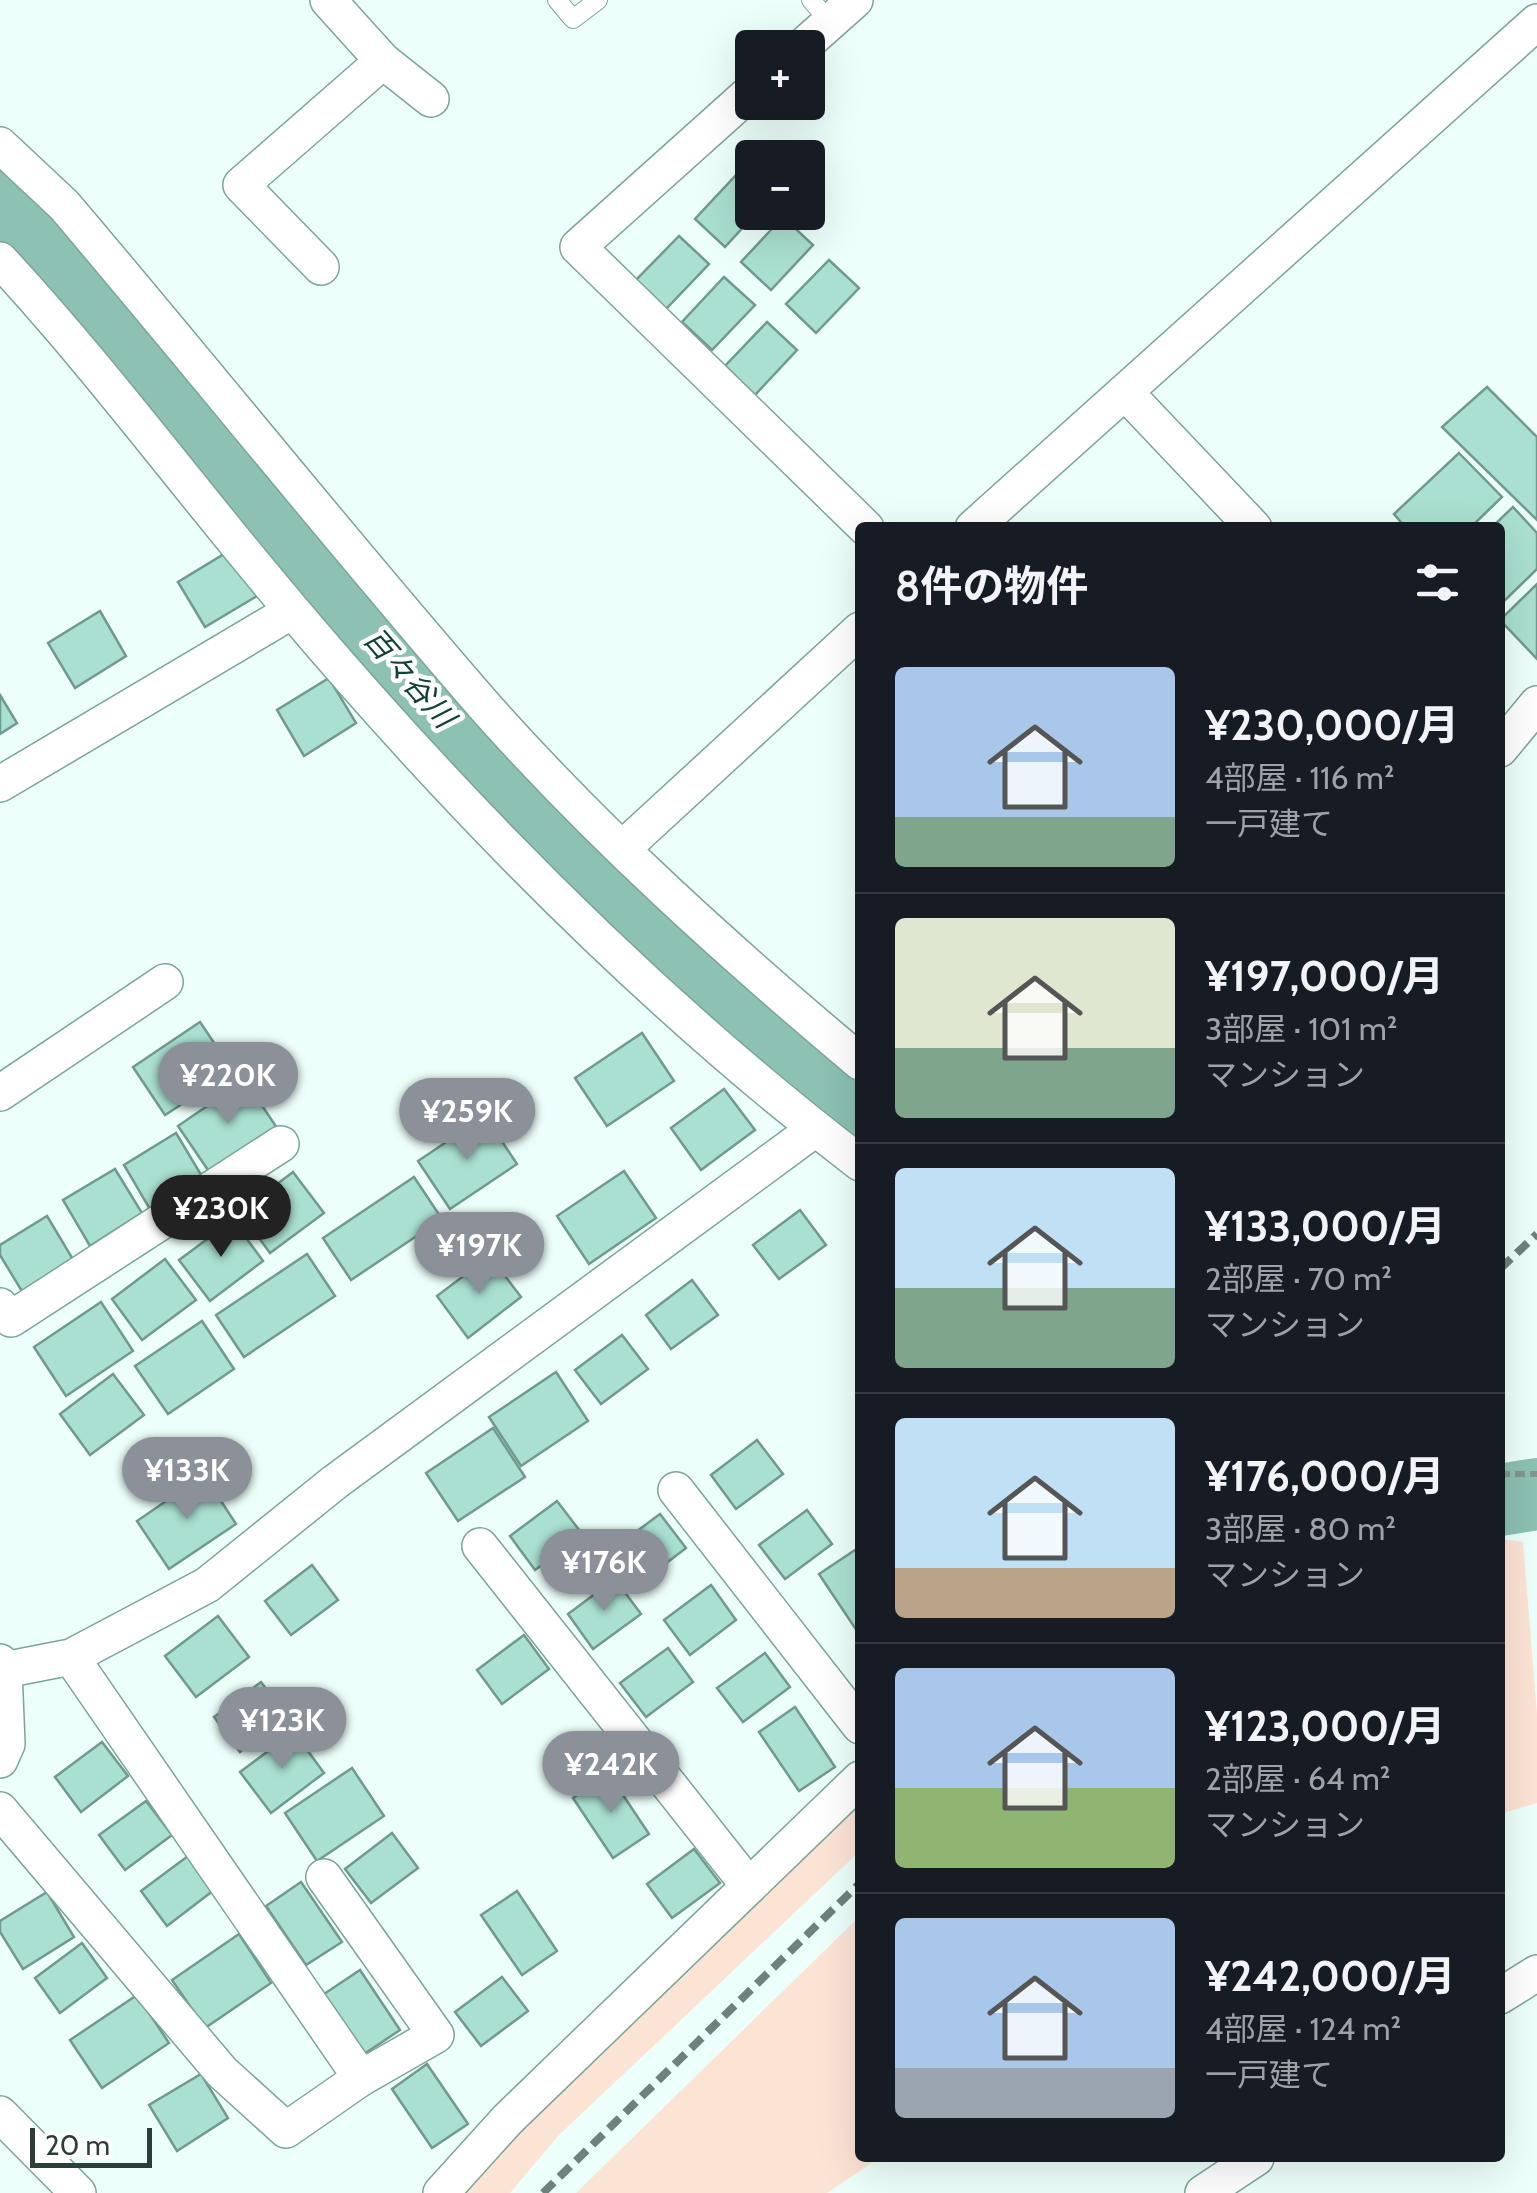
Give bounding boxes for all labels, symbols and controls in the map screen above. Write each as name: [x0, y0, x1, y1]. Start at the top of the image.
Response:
map controls: [735, 30, 825, 230]
button: +: [735, 30, 825, 120]
button: −: [735, 140, 825, 230]
icon: filters: [1410, 555, 1465, 610]
text: 8件の物件: [895, 560, 1088, 612]
water label: 百々谷川: [356, 620, 465, 737]
text: ¥230,000/月: [1205, 699, 1459, 751]
icon: home: [975, 707, 1095, 827]
text: 4部屋 · 116 m²: [1205, 758, 1394, 797]
text: 一戸建て: [1205, 804, 1333, 843]
text: ¥197,000/月: [1205, 950, 1444, 1002]
icon: home: [975, 958, 1095, 1078]
text: 3部屋 · 101 m²: [1205, 1009, 1397, 1048]
pin: ¥220K: [158, 1042, 298, 1127]
text: ¥220K: [180, 1055, 276, 1094]
text: マンション: [1205, 1055, 1365, 1094]
pin: ¥259K: [397, 1078, 537, 1163]
text: ¥259K: [421, 1091, 513, 1130]
pin: ¥230K: [151, 1175, 291, 1260]
text: ¥230K: [173, 1188, 269, 1227]
text: ¥133,000/月: [1205, 1200, 1446, 1252]
icon: home: [975, 1208, 1095, 1328]
pin: ¥197K: [409, 1212, 549, 1297]
text: ¥197K: [436, 1225, 522, 1264]
text: 2部屋 · 70 m²: [1205, 1259, 1392, 1298]
text: マンション: [1205, 1305, 1365, 1344]
pin: ¥133K: [117, 1437, 257, 1522]
text: ¥133K: [144, 1450, 230, 1489]
text: ¥176,000/月: [1205, 1450, 1445, 1502]
icon: home: [975, 1458, 1095, 1578]
text: 3部屋 · 80 m²: [1205, 1509, 1396, 1548]
pin: ¥176K: [534, 1529, 674, 1614]
text: ¥176K: [562, 1542, 646, 1581]
text: マンション: [1205, 1555, 1365, 1594]
pin: ¥123K: [212, 1687, 352, 1772]
text: ¥123K: [239, 1700, 325, 1739]
text: ¥123,000/月: [1205, 1700, 1446, 1752]
icon: home: [975, 1708, 1095, 1828]
pin: ¥242K: [541, 1731, 681, 1816]
text: ¥242K: [564, 1744, 658, 1783]
text: 2部屋 · 64 m²: [1205, 1759, 1390, 1798]
text: マンション: [1205, 1805, 1365, 1844]
text: ¥242,000/月: [1205, 1950, 1456, 2002]
icon: home: [975, 1958, 1095, 2078]
text: 4部屋 · 124 m²: [1205, 2009, 1401, 2048]
text: 一戸建て: [1205, 2055, 1333, 2094]
scale bar: [30, 2123, 152, 2168]
text: 20 m: [45, 2128, 110, 2162]

